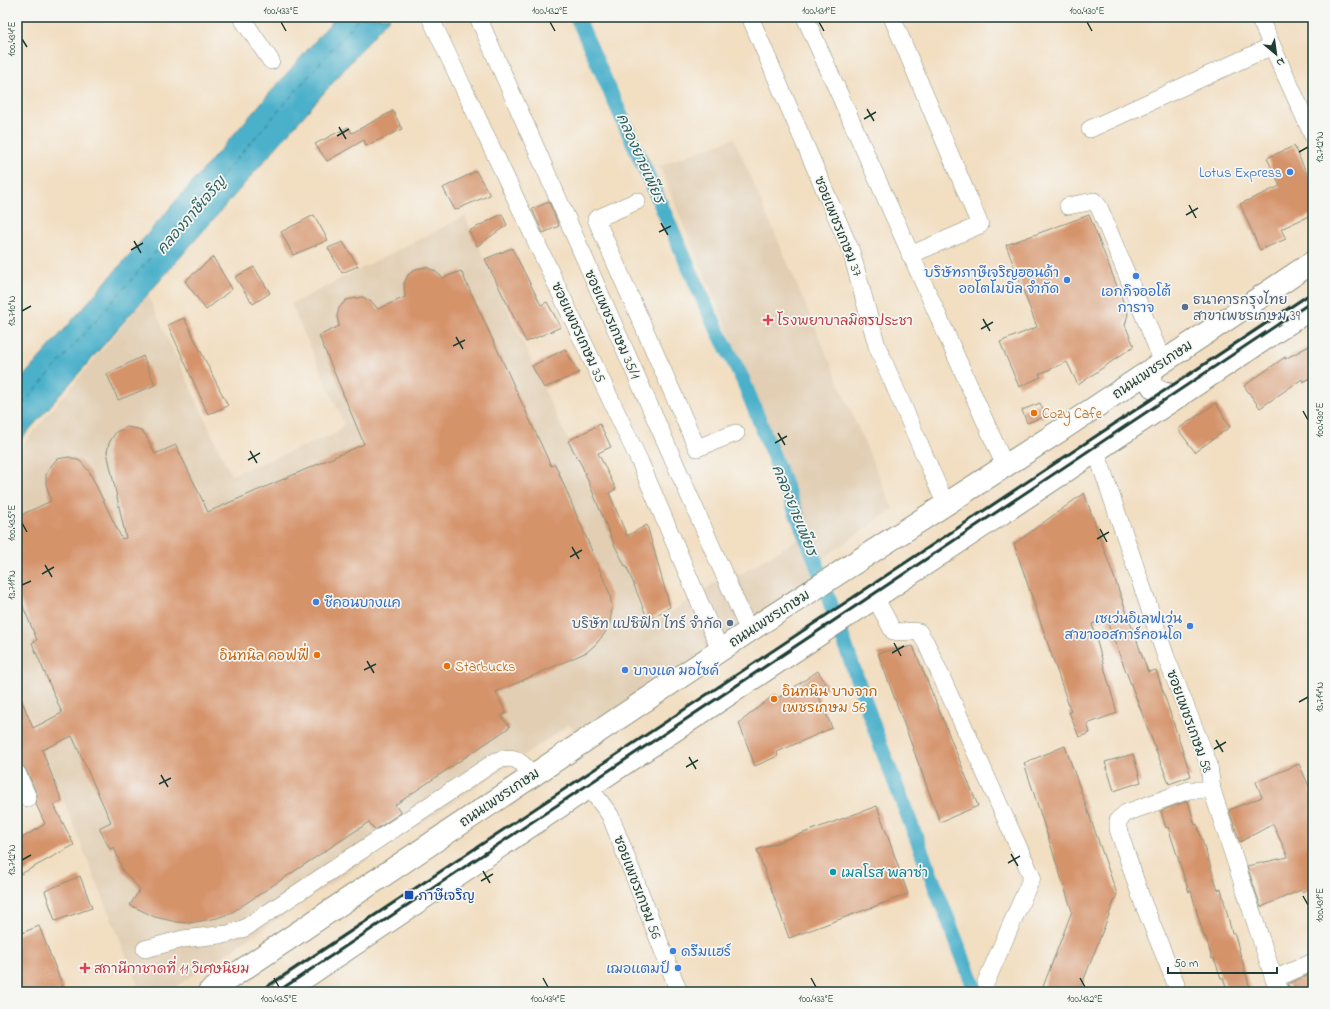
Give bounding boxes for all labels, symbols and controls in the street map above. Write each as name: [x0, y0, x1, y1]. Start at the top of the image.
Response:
text: 100.433°E: [264, 4, 298, 19]
text: 100.432°E: [532, 4, 568, 19]
text: 100.431°E: [802, 4, 836, 19]
text: 100.430°E: [1069, 4, 1105, 19]
text: 100.434°E: [5, 22, 20, 56]
north arrow: [1256, 34, 1296, 74]
text: N: [1273, 53, 1287, 71]
water label: คลองยายเพียร: [610, 110, 671, 209]
text: 13.712°N: [1313, 131, 1328, 163]
place label: Lotus Express: [1199, 163, 1282, 184]
marker: Lotus Express: [1285, 167, 1295, 177]
water label: คลองภาษีเจริญ: [152, 171, 233, 259]
street label: ซอยเพชรเกษม 37: [808, 173, 867, 280]
place label: บริษัทภาษีเจริญฮอนด้า ออโตโมบิล จำกัด: [924, 263, 1059, 300]
street label: ซอยเพชรเกษม 35/1: [578, 267, 645, 383]
marker: เอกกิจออโต้ การาจ: [1131, 271, 1141, 281]
marker: บริษัทภาษีเจริญฮอนด้า ออโตโมบิล จำกัด: [1062, 275, 1072, 285]
street label: ซอยเพชรเกษม 35: [545, 279, 610, 386]
place label: เอกกิจออโต้ การาจ: [1101, 282, 1171, 319]
place label: ธนาคารกรุงไทย สาขาเพชรเกษม 39: [1193, 290, 1301, 327]
text: 13.710°N: [5, 296, 20, 326]
marker: ธนาคารกรุงไทย สาขาเพชรเกษม 39: [1180, 302, 1190, 312]
place label: โรงพยาบาลมิตรประชา: [777, 311, 913, 332]
marker: โรงพยาบาลมิตรประชา: [762, 314, 774, 326]
street label: ถนนเพชรเกษม: [1108, 336, 1197, 405]
text: 100.430°E: [1313, 402, 1328, 438]
place label: Cozy Cafe: [1042, 404, 1103, 426]
marker: Cozy Cafe: [1029, 408, 1039, 418]
water label: คลองยายเพียร: [766, 462, 823, 561]
text: 100.435°E: [5, 505, 20, 541]
text: 13.711°N: [5, 570, 20, 600]
street label: ถนนเพชรเกษม: [725, 585, 815, 653]
place label: ซีคอนบางแค: [324, 593, 401, 614]
marker: ซีคอนบางแค: [311, 597, 321, 607]
place label: เซเว่นอิเลฟเว่น สาขาออสการ์คอนโด: [1065, 609, 1183, 646]
place label: บริษัท แปซิฟิก ไทร์ จำกัด: [572, 614, 722, 635]
marker: บริษัท แปซิฟิก ไทร์ จำกัด: [725, 618, 735, 628]
marker: เซเว่นอิเลฟเว่น สาขาออสการ์คอนโด: [1185, 621, 1195, 631]
place label: อินทนิล คอฟฟี่: [219, 642, 309, 667]
marker: อินทนิล คอฟฟี่: [312, 650, 322, 660]
place label: Starbucks: [455, 657, 515, 678]
marker: Starbucks: [442, 661, 452, 671]
place label: บางแค มอไซค์: [633, 661, 719, 682]
marker: บางแค มอไซค์: [620, 665, 630, 675]
street label: ซอยเพชรเกษม 58: [1160, 667, 1217, 776]
place label: อินทนิน บางจาก เพชรเกษม 56: [782, 682, 877, 719]
text: 13.714°N: [1313, 682, 1328, 712]
marker: อินทนิน บางจาก เพชรเกษม 56: [769, 694, 779, 704]
street label: ถนนเพชรเกษม: [455, 764, 544, 833]
street label: ซอยเพชรเกษม 56: [607, 833, 666, 942]
text: 13.712°N: [5, 844, 20, 876]
place label: เมลโรส พลาซ่า: [841, 863, 928, 884]
marker: เมลโรส พลาซ่า: [828, 867, 838, 877]
place label: ภาษีเจริญ: [418, 886, 475, 907]
text: 100.431°E: [1313, 888, 1328, 922]
marker: ภาษีเจริญ: [403, 889, 415, 901]
place label: ดรีมแฮร์: [681, 942, 732, 963]
marker: ดรีมแฮร์: [668, 946, 678, 956]
scale bar: [1168, 949, 1277, 975]
place label: สถานีกาชาดที่ 11 วิเศษนิยม: [94, 955, 250, 980]
text: 50 m: [1174, 955, 1198, 973]
place label: เฌอแตมป์: [606, 959, 670, 980]
marker: สถานีกาชาดที่ 11 วิเศษนิยม: [79, 962, 91, 974]
marker: เฌอแตมป์: [673, 963, 683, 973]
text: 100.435°E: [261, 992, 297, 1007]
text: 100.434°E: [531, 992, 565, 1007]
text: 100.433°E: [799, 992, 833, 1007]
text: 100.432°E: [1067, 992, 1103, 1007]

